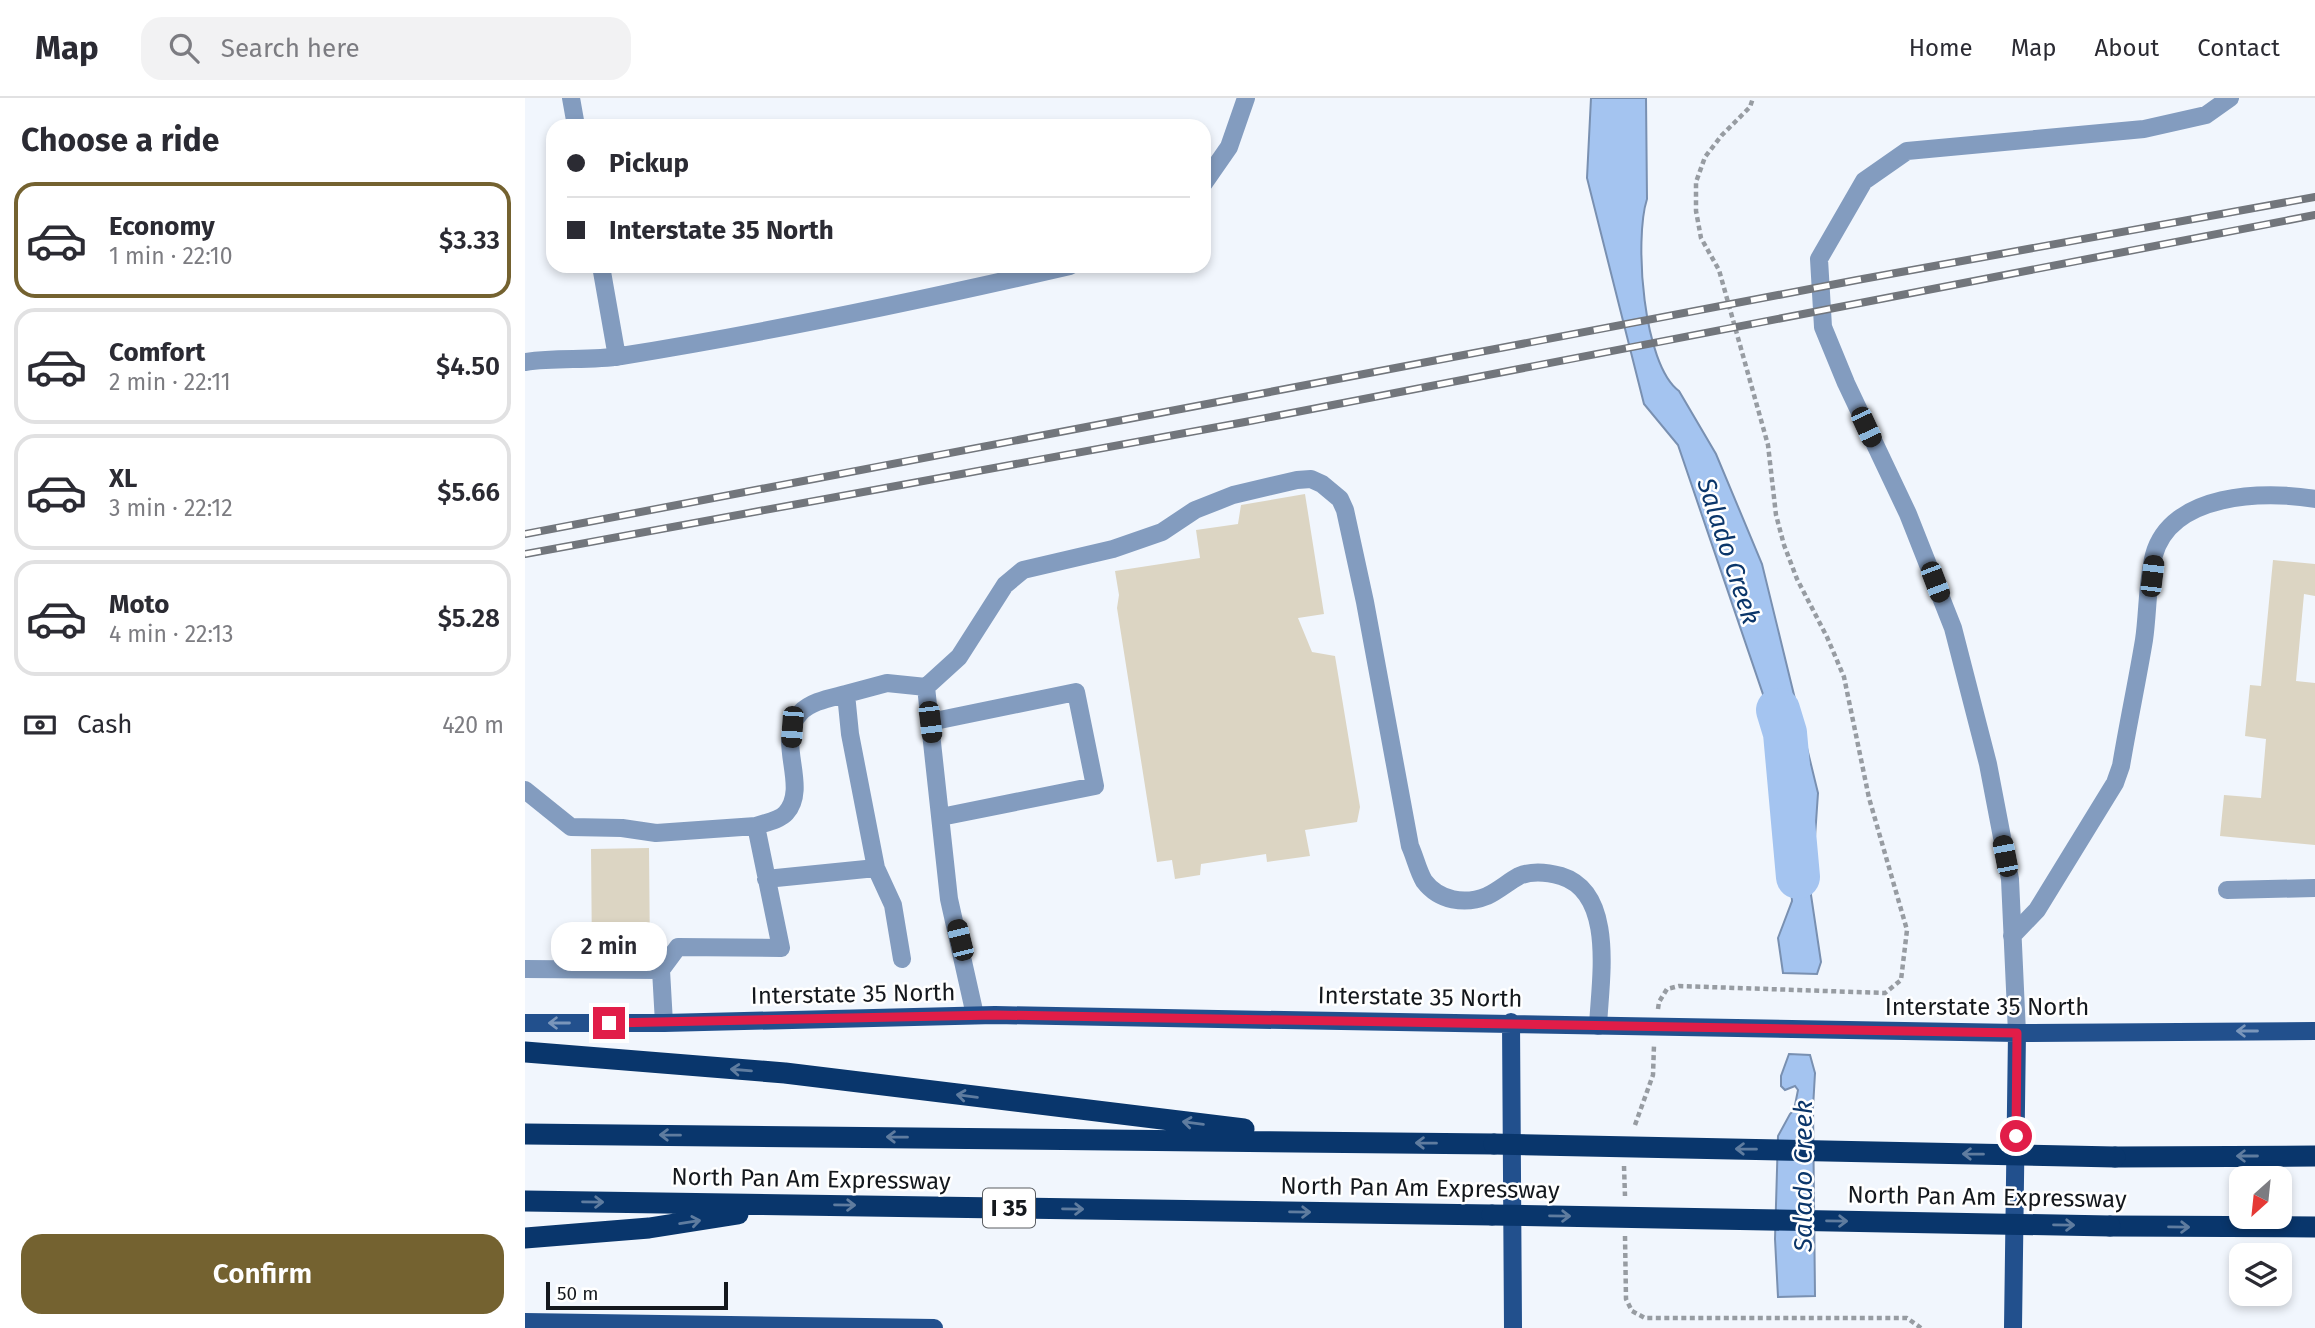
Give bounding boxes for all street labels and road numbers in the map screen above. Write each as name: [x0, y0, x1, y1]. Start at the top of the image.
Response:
street label: Interstate 35 North: [750, 978, 956, 1010]
street label: Interstate 35 North: [1317, 981, 1523, 1013]
street label: Interstate 35 North: [1885, 993, 2089, 1021]
street label: North Pan Am Expressway: [671, 1163, 951, 1195]
street label: North Pan Am Expressway: [1280, 1172, 1560, 1204]
street label: North Pan Am Expressway: [1847, 1181, 2127, 1213]
road number: I 35: [983, 1189, 1035, 1228]

